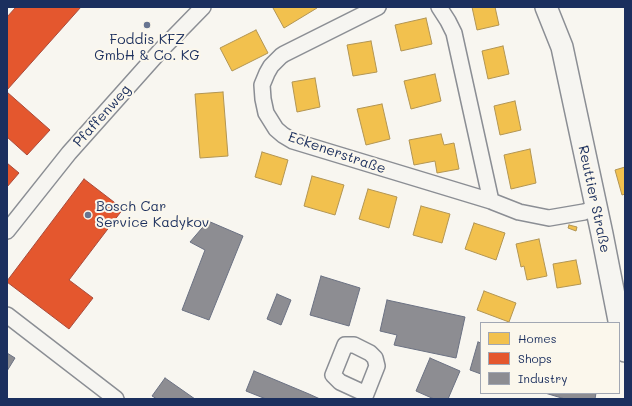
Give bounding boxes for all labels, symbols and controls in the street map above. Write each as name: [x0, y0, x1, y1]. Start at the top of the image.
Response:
marker: Foddis KFZ GmbH & Co. KG: [142, 20, 152, 30]
place label: Foddis KFZ GmbH & Co. KG: [94, 32, 200, 64]
street label: Pfaffenweg: [70, 82, 134, 150]
street label: Eckenerstraße: [286, 128, 388, 178]
street label: Reuttier Straße: [574, 144, 614, 254]
place label: Bosch Car Service Kadykov: [96, 199, 209, 232]
marker: Bosch Car Service Kadykov: [83, 210, 93, 220]
legend: [480, 322, 620, 394]
text: Homes: [518, 330, 557, 346]
text: Shops: [518, 350, 552, 366]
text: Industry: [518, 370, 567, 386]

